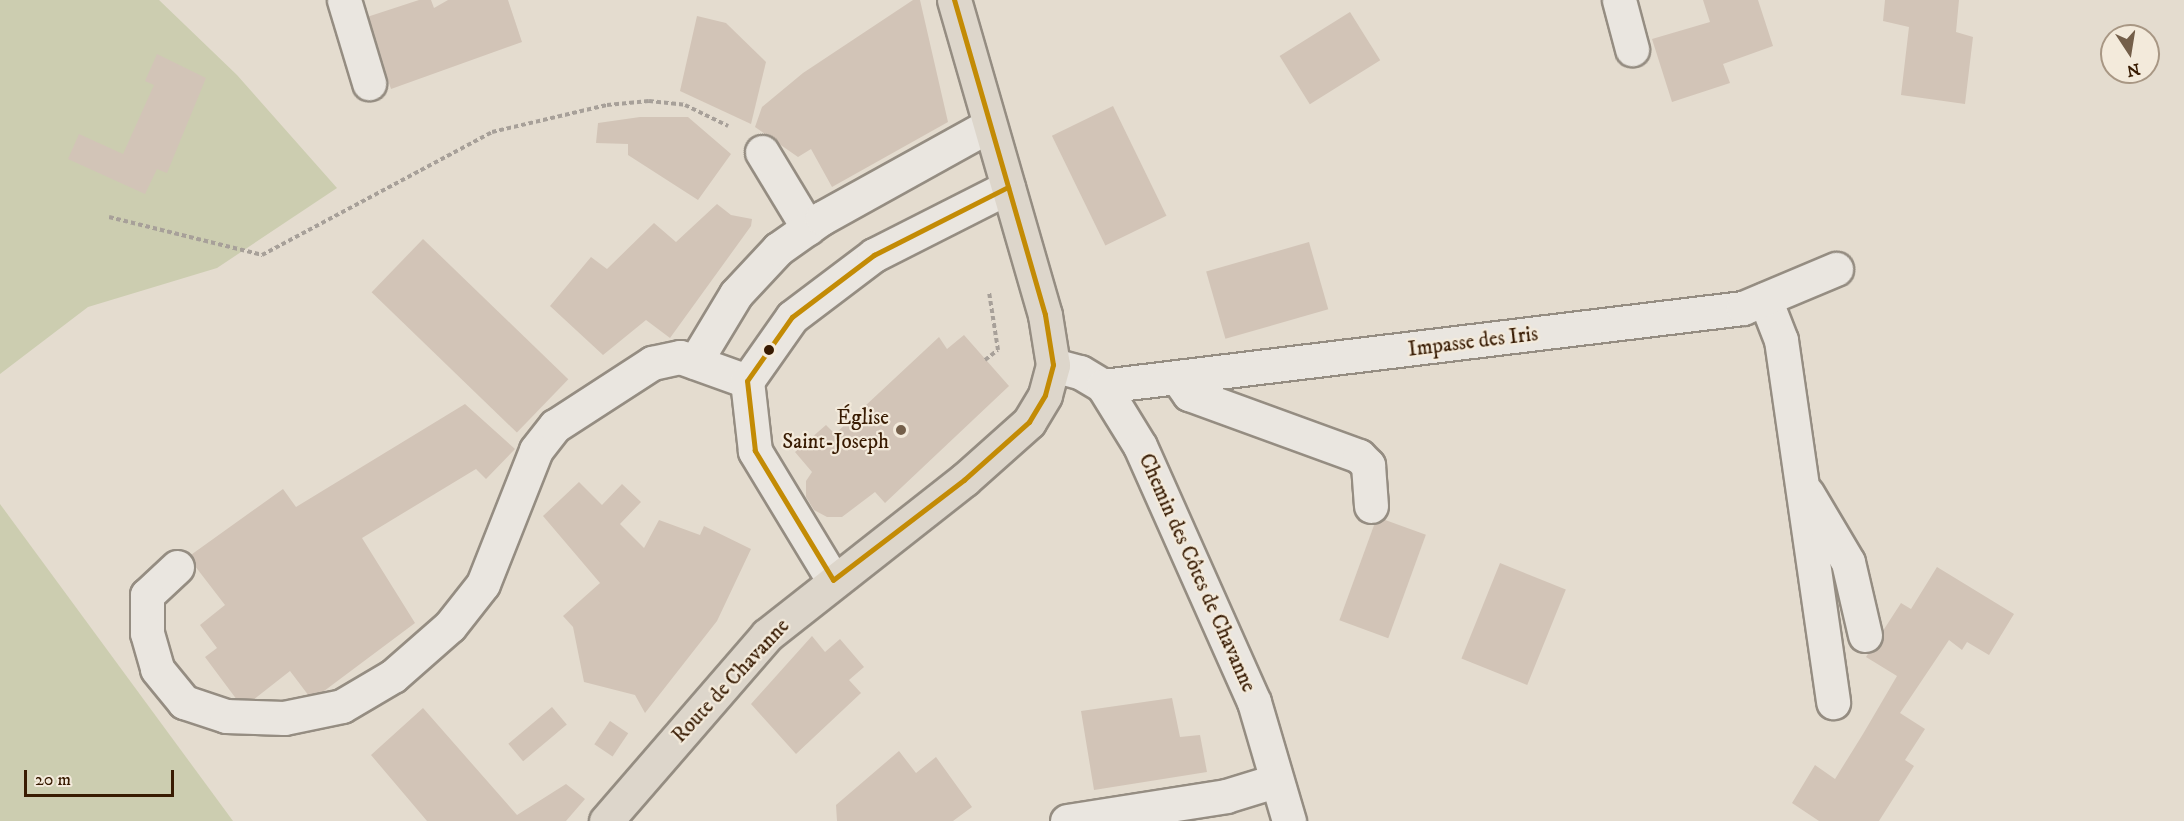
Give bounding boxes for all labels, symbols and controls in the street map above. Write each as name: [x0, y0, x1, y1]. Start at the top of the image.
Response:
north arrow: [2100, 24, 2160, 84]
text: N: [2125, 59, 2142, 81]
street label: Impasse des Iris: [1407, 322, 1539, 362]
unlabelled marker: [763, 344, 775, 356]
place label: Église Saint-Joseph: [782, 405, 889, 455]
marker: Église Saint-Joseph: [894, 423, 908, 437]
street label: Chemin des Côtes de Chavanne: [1133, 450, 1261, 696]
street label: Route de Chavanne: [667, 614, 795, 748]
scale bar: [27, 758, 177, 796]
text: 20 m: [35, 769, 71, 791]

